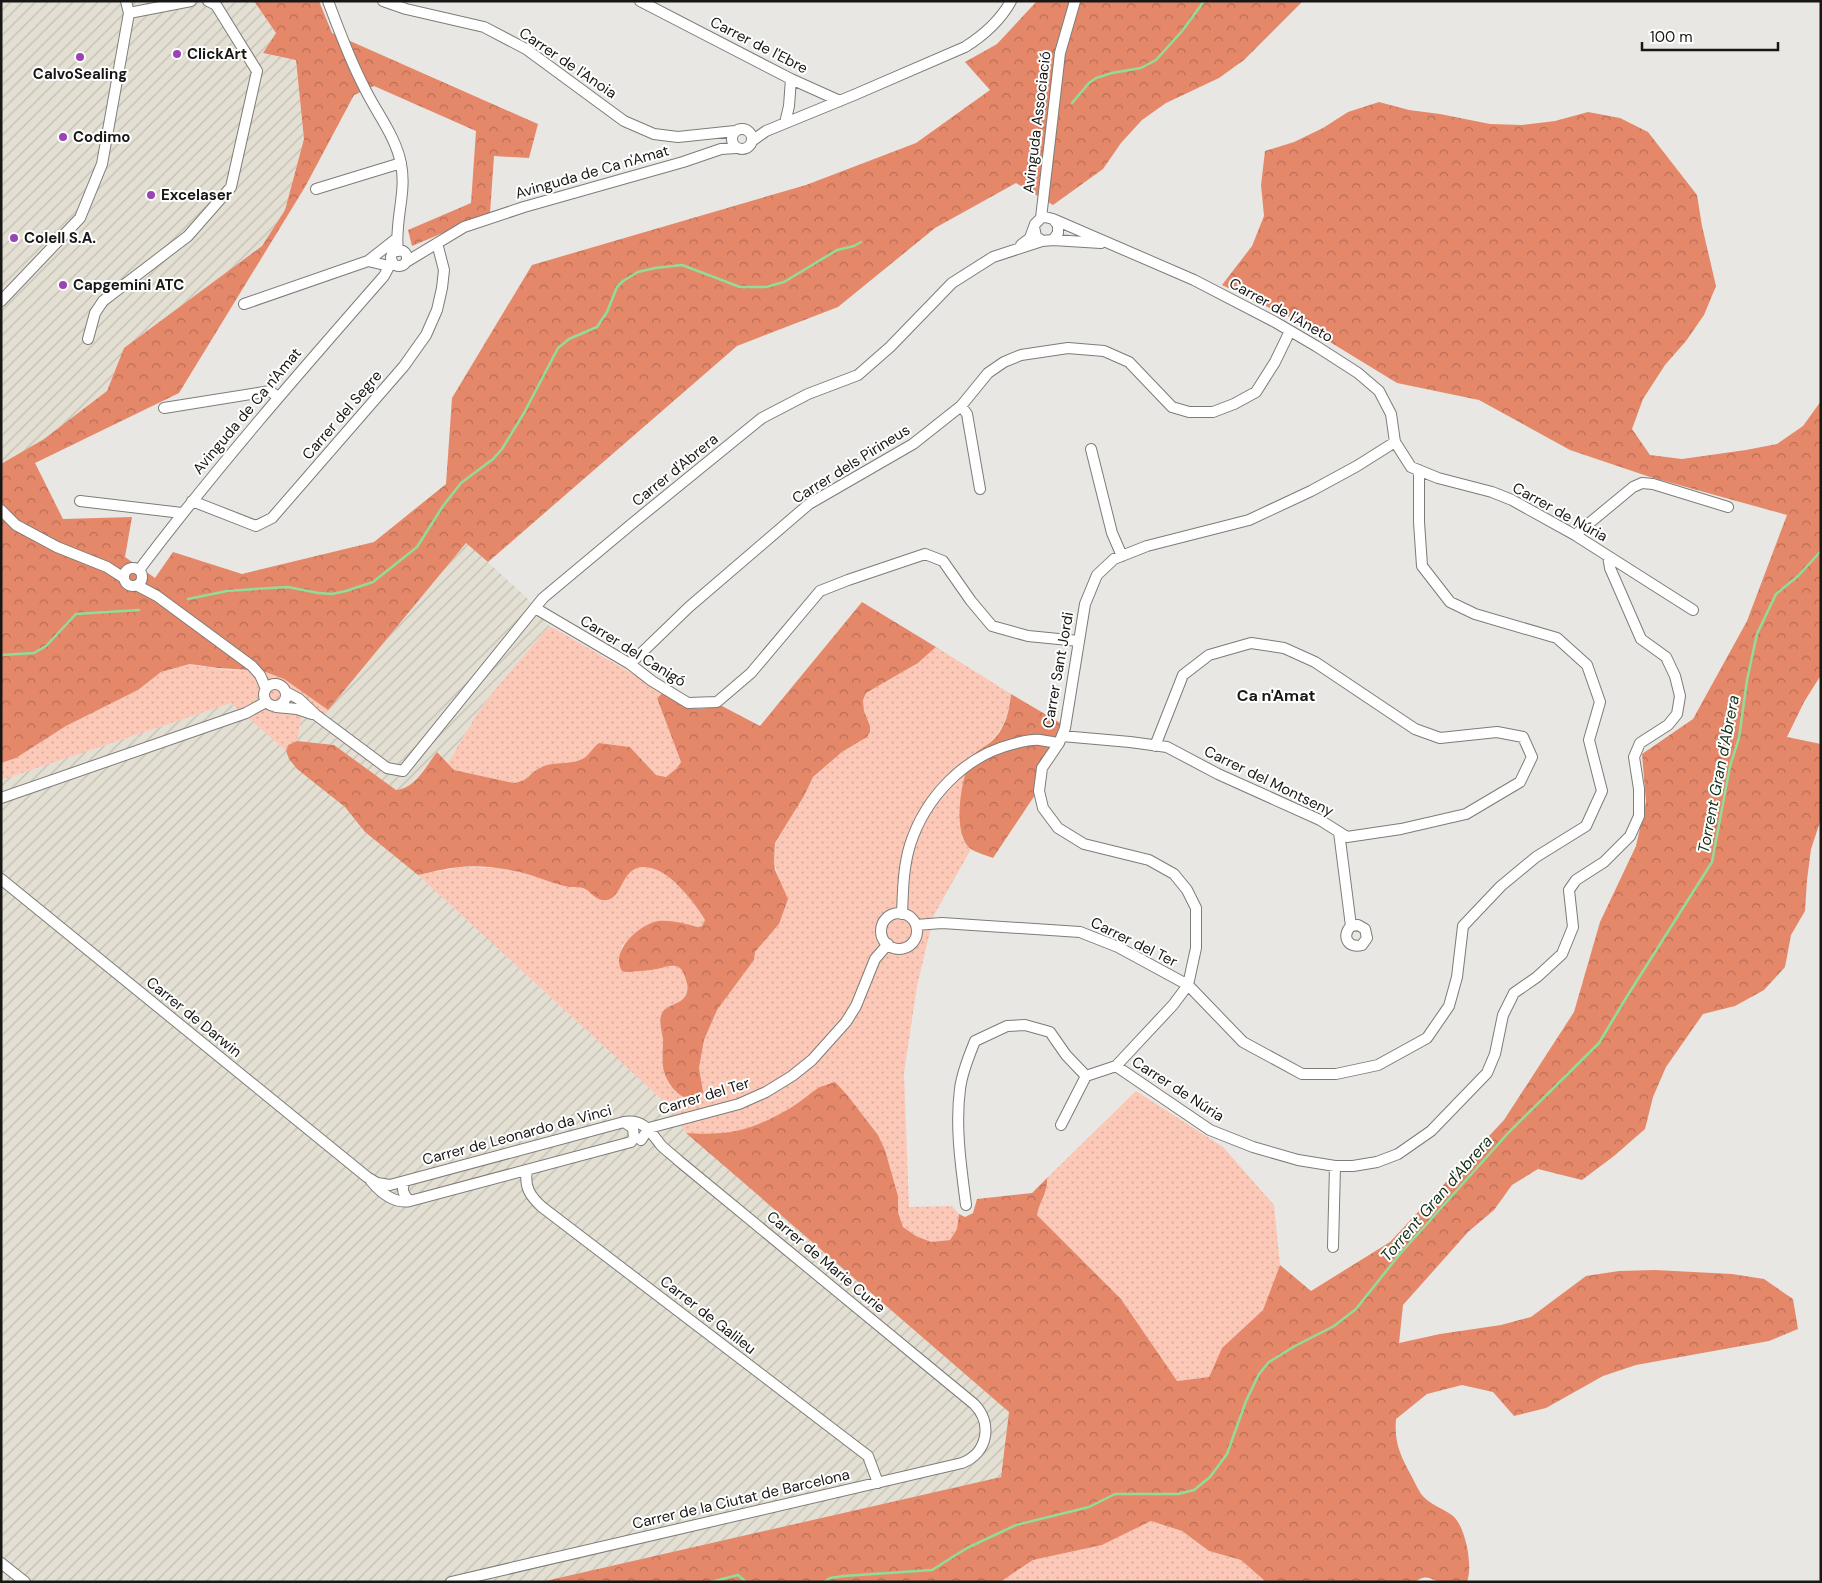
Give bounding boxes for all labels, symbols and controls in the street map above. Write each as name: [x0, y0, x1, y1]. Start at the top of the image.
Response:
street label: Carrer de l'Ebre: [707, 12, 811, 78]
scale bar: [1642, 20, 1778, 52]
street label: Carrer de l'Anoia: [515, 23, 621, 103]
text: 100 m: [1650, 27, 1693, 47]
place label: ClickArt: [187, 44, 247, 64]
marker: ClickArt: [171, 48, 183, 60]
street label: Avinguda Associació: [1018, 50, 1056, 194]
marker: CalvoSealing: [74, 51, 86, 63]
place label: CalvoSealing: [33, 64, 127, 84]
place label: Codimo: [73, 127, 130, 147]
marker: Codimo: [57, 131, 69, 143]
street label: Avinguda de Ca n'Amat: [513, 140, 671, 204]
place label: Excelaser: [161, 185, 232, 205]
marker: Excelaser: [145, 189, 157, 201]
place label: Colell S.A.: [24, 228, 96, 248]
marker: Colell S.A.: [8, 232, 20, 244]
street label: Carrer de l'Aneto: [1225, 273, 1337, 347]
place label: Capgemini ATC: [73, 275, 184, 295]
marker: Capgemini ATC: [57, 279, 69, 291]
street label: Avinguda de Ca n'Amat: [188, 344, 306, 478]
street label: Carrer del Segre: [298, 366, 386, 464]
street label: Carrer dels Pirineus: [788, 420, 914, 508]
street label: Carrer d'Abrera: [628, 429, 722, 511]
street label: Carrer de Núria: [1509, 478, 1611, 546]
street label: Carrer del Canigó: [576, 610, 690, 692]
street label: Carrer Sant Jordi: [1038, 610, 1078, 730]
district label: Ca n'Amat: [1237, 685, 1315, 706]
water label: Torrent Gran d'Abrera: [1693, 693, 1744, 855]
street label: Carrer del Montseny: [1201, 741, 1338, 821]
street label: Carrer del Ter: [1087, 912, 1181, 972]
street label: Carrer de Darwin: [142, 972, 246, 1062]
street label: Carrer de Núria: [1128, 1052, 1228, 1126]
street label: Carrer del Ter: [656, 1073, 752, 1119]
street label: Carrer de Leonardo da Vinci: [420, 1100, 614, 1170]
water label: Torrent Gran d'Abrera: [1376, 1131, 1497, 1266]
street label: Carrer de Marie Curie: [762, 1206, 890, 1318]
street label: Carrer de Galileu: [656, 1271, 760, 1359]
street label: Carrer de la Ciutat de Barcelona: [630, 1464, 852, 1534]

